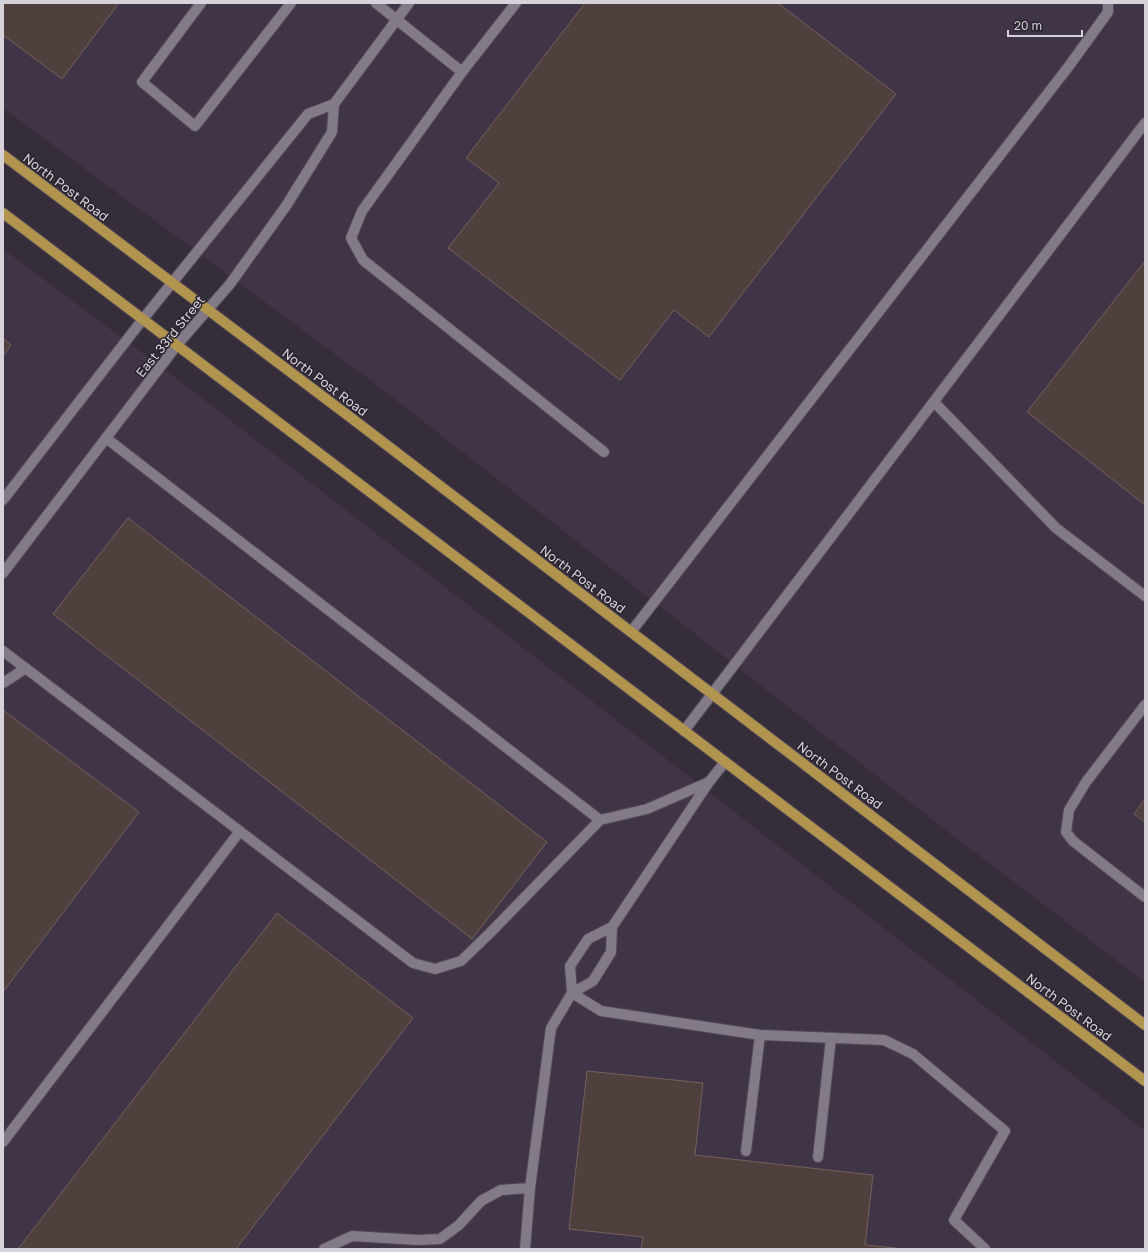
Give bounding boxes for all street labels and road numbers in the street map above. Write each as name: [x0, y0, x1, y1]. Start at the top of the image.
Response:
street label: North Post Road: [20, 150, 112, 224]
street label: East 33rd Street: [132, 292, 208, 380]
street label: North Post Road: [279, 345, 371, 419]
street label: North Post Road: [537, 542, 629, 616]
street label: North Post Road: [794, 738, 886, 812]
street label: North Post Road: [1023, 970, 1115, 1044]

